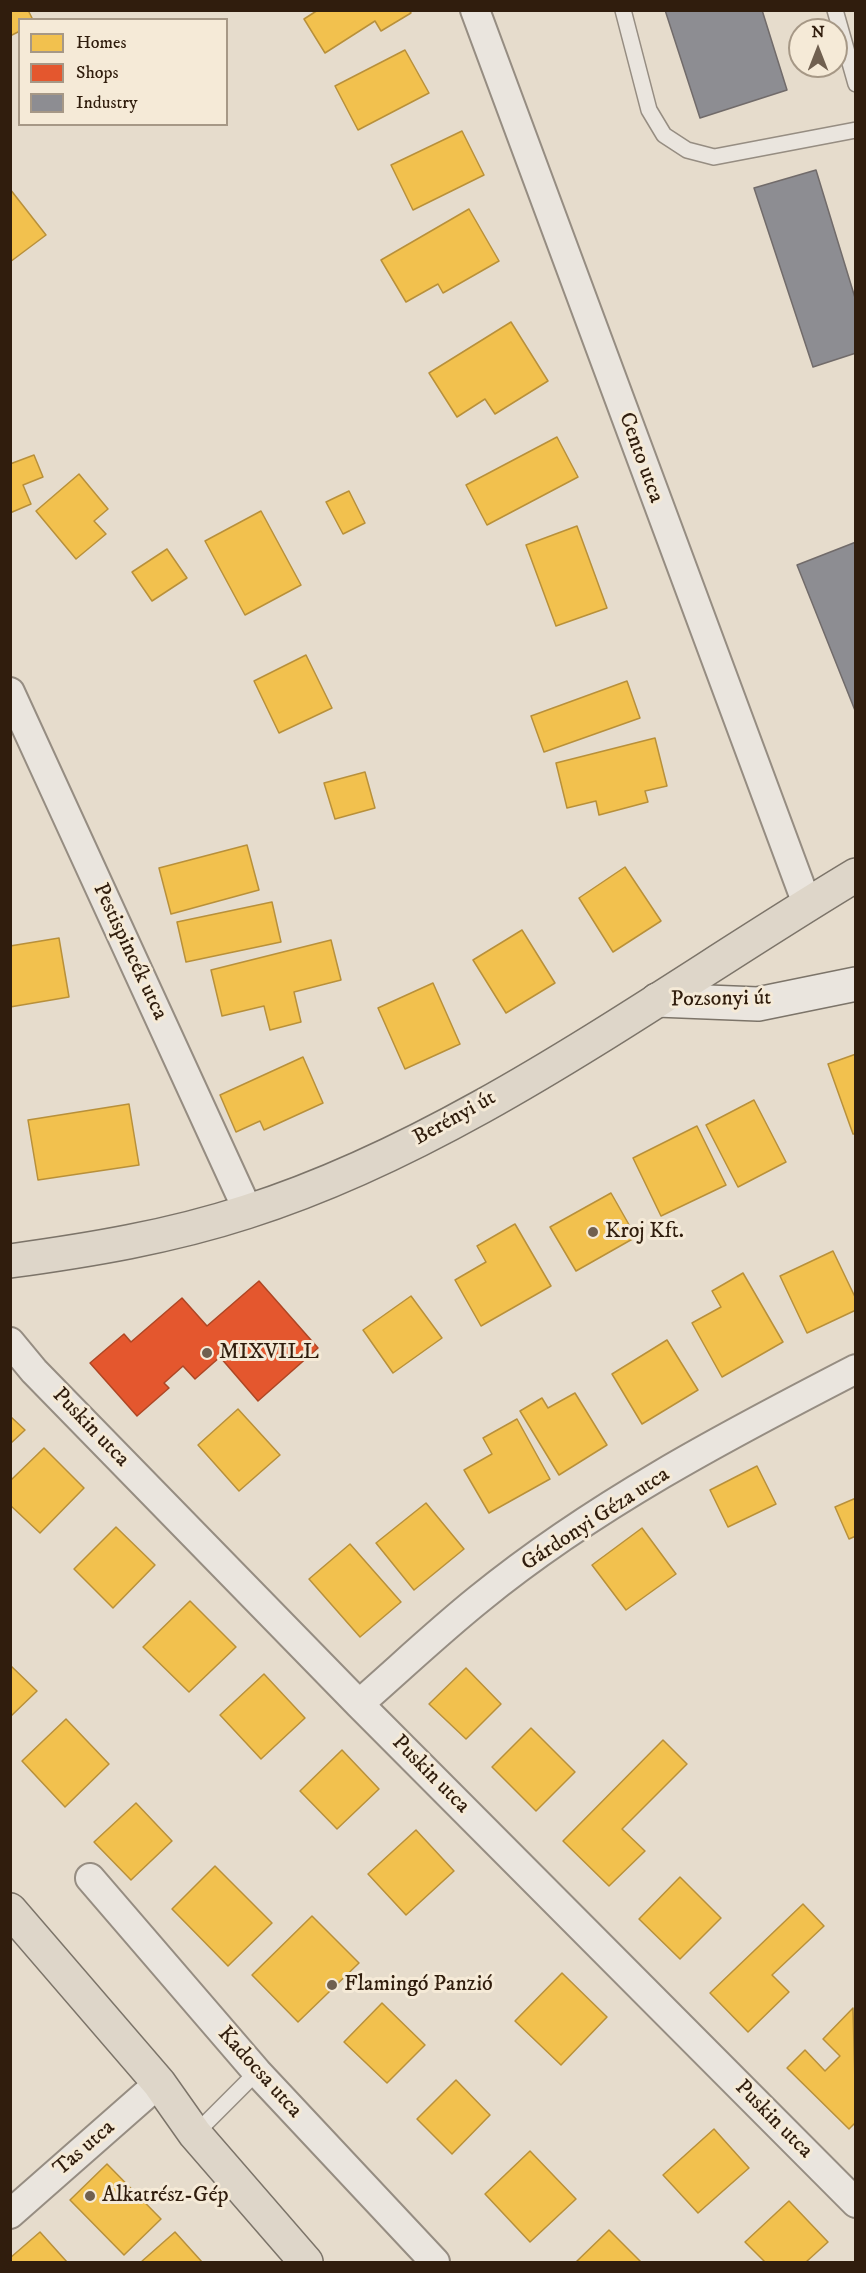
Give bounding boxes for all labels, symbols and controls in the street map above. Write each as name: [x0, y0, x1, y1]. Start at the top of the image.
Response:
legend: [18, 18, 228, 126]
north arrow: [788, 18, 848, 78]
text: N: [811, 22, 825, 42]
text: Homes: [76, 32, 127, 54]
text: Shops: [76, 62, 119, 84]
text: Industry: [76, 92, 137, 114]
street label: Cento utca: [612, 409, 668, 507]
street label: Pestispincék utca: [86, 879, 172, 1025]
street label: Pozsonyi út: [671, 986, 771, 1014]
street label: Berényi út: [409, 1086, 501, 1152]
place label: Kroj Kft.: [605, 1219, 684, 1245]
marker: Kroj Kft.: [586, 1225, 600, 1239]
place label: MIXVILL: [219, 1340, 319, 1366]
marker: MIXVILL: [200, 1346, 214, 1360]
street label: Puskin utca: [46, 1383, 134, 1473]
street label: Gárdonyi Géza utca: [517, 1462, 675, 1578]
street label: Puskin utca: [385, 1730, 475, 1820]
place label: Flamingó Panzió: [344, 1972, 493, 1998]
marker: Flamingó Panzió: [325, 1978, 339, 1992]
street label: Kadocsa utca: [211, 2022, 307, 2124]
street label: Puskin utca: [728, 2075, 818, 2165]
street label: Tas utca: [49, 2115, 121, 2183]
place label: Alkatrész-Gép: [102, 2183, 229, 2209]
marker: Alkatrész-Gép: [83, 2189, 97, 2203]

